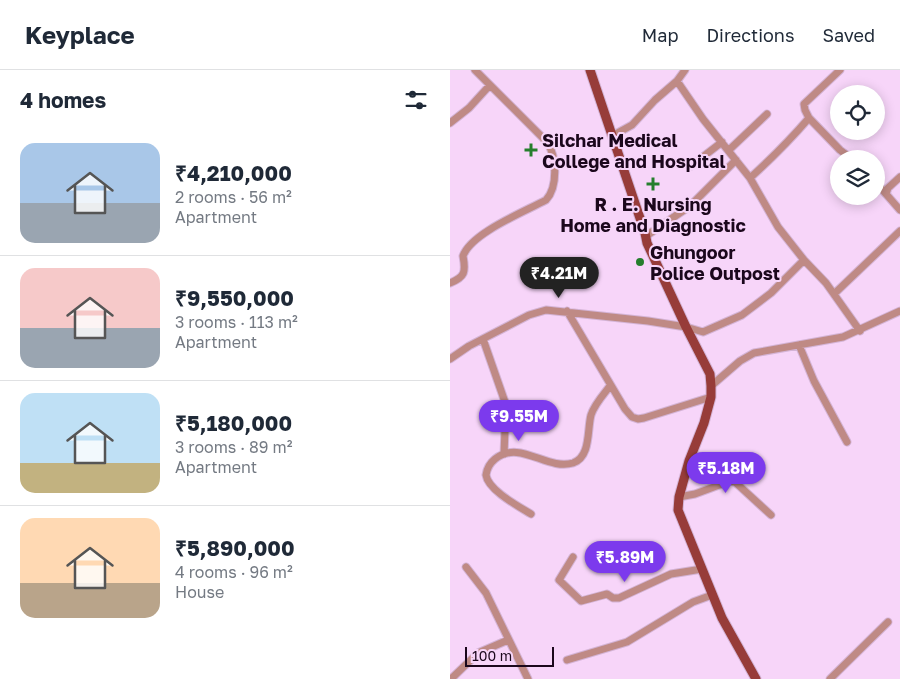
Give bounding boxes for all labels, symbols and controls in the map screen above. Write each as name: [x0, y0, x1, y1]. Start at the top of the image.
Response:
text: Keyplace: [25, 20, 135, 49]
text: Map: [642, 24, 678, 46]
text: Directions: [706, 24, 794, 46]
text: Saved: [822, 24, 875, 46]
map controls: [830, 85, 885, 205]
button: locate: [830, 85, 885, 140]
icon: filters: [402, 86, 430, 114]
text: 4 homes: [20, 87, 106, 113]
place label: Silchar Medical College and Hospital: [542, 129, 726, 172]
marker: Silchar Medical College and Hospital: [524, 143, 538, 157]
button: layers: [830, 150, 885, 205]
text: ₹4,210,000: [175, 160, 292, 186]
icon: home: [60, 163, 120, 223]
marker: R . E. Nursing Home and Diagnostic: [646, 177, 660, 191]
text: 2 rooms · 56 m²: [175, 187, 292, 207]
place label: R . E. Nursing Home and Diagnostic: [560, 193, 746, 236]
text: Apartment: [175, 207, 257, 227]
place label: Ghungoor Police Outpost: [650, 241, 780, 284]
pin: ₹4.21M: [518, 256, 600, 299]
marker: Ghungoor Police Outpost: [634, 256, 646, 268]
text: ₹4.21M: [531, 263, 587, 283]
text: ₹9,550,000: [175, 285, 294, 311]
icon: home: [60, 288, 120, 348]
text: 3 rooms · 113 m²: [175, 312, 298, 332]
text: Apartment: [175, 332, 257, 352]
pin: ₹9.55M: [478, 400, 560, 442]
text: ₹9.55M: [490, 406, 548, 426]
text: ₹5,180,000: [175, 410, 292, 436]
icon: home: [60, 413, 120, 473]
text: 3 rooms · 89 m²: [175, 437, 292, 457]
pin: ₹5.18M: [685, 452, 767, 494]
text: Apartment: [175, 457, 257, 477]
text: ₹5.18M: [698, 458, 754, 478]
text: ₹5,890,000: [175, 535, 295, 561]
icon: home: [60, 538, 120, 598]
pin: ₹5.89M: [584, 540, 666, 583]
text: ₹5.89M: [596, 547, 654, 567]
text: 4 rooms · 96 m²: [175, 562, 293, 582]
text: House: [175, 582, 224, 602]
scale bar: [465, 644, 554, 667]
text: 100 m: [472, 647, 512, 664]

